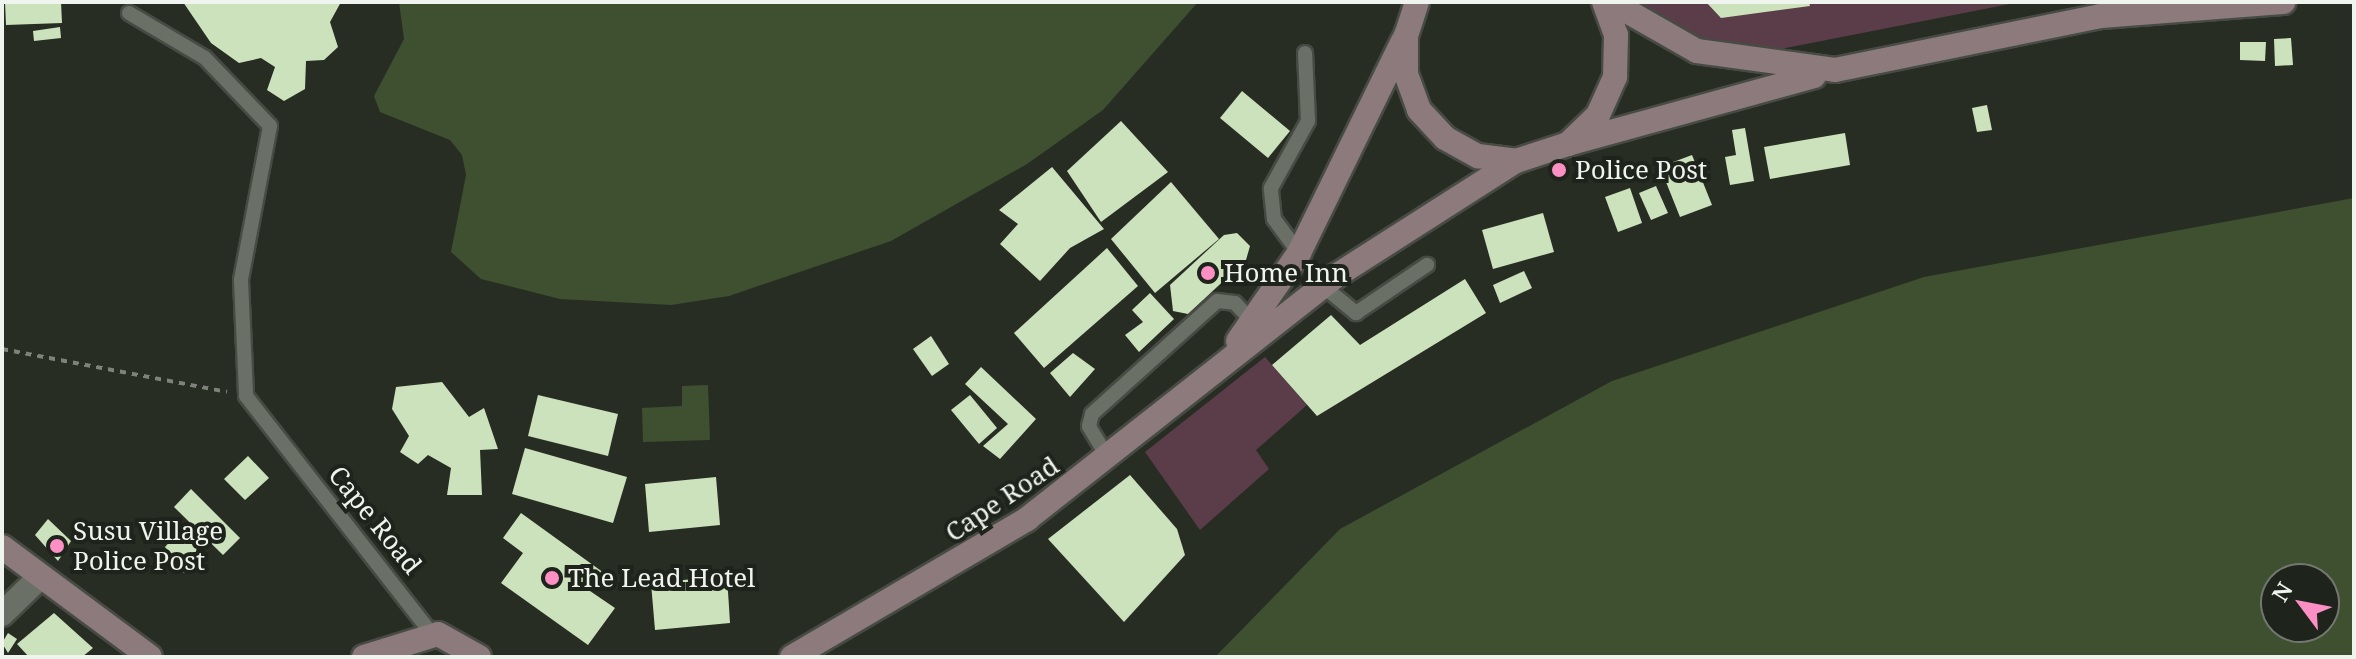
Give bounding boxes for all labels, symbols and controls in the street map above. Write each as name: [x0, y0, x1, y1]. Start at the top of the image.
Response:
place label: Police Post: [1575, 154, 1707, 186]
marker: Police Post: [1550, 161, 1568, 179]
place label: Home Inn: [1224, 257, 1348, 289]
marker: Home Inn: [1199, 264, 1217, 282]
street label: Cape Road: [939, 450, 1065, 548]
street label: Cape Road: [322, 460, 428, 580]
place label: Susu Village Police Post: [73, 515, 223, 576]
marker: Susu Village Police Post: [48, 537, 66, 555]
place label: The Lead Hotel: [568, 562, 755, 594]
north arrow: [2260, 563, 2340, 643]
marker: The Lead Hotel: [543, 569, 561, 587]
text: N: [2264, 576, 2299, 607]

